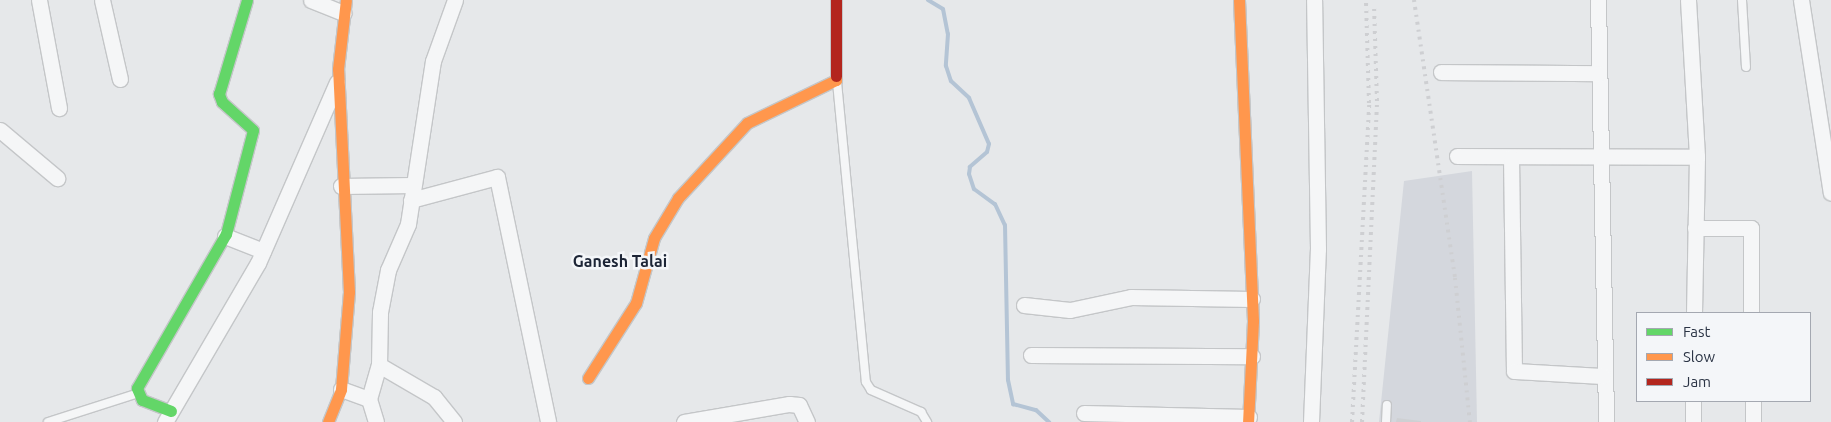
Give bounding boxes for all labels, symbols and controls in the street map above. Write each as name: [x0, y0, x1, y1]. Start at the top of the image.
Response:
district label: Ganesh Talai: [573, 251, 667, 271]
legend: [1636, 312, 1811, 402]
text: Fast: [1683, 323, 1710, 340]
text: Slow: [1683, 348, 1715, 365]
text: Jam: [1683, 373, 1711, 390]

